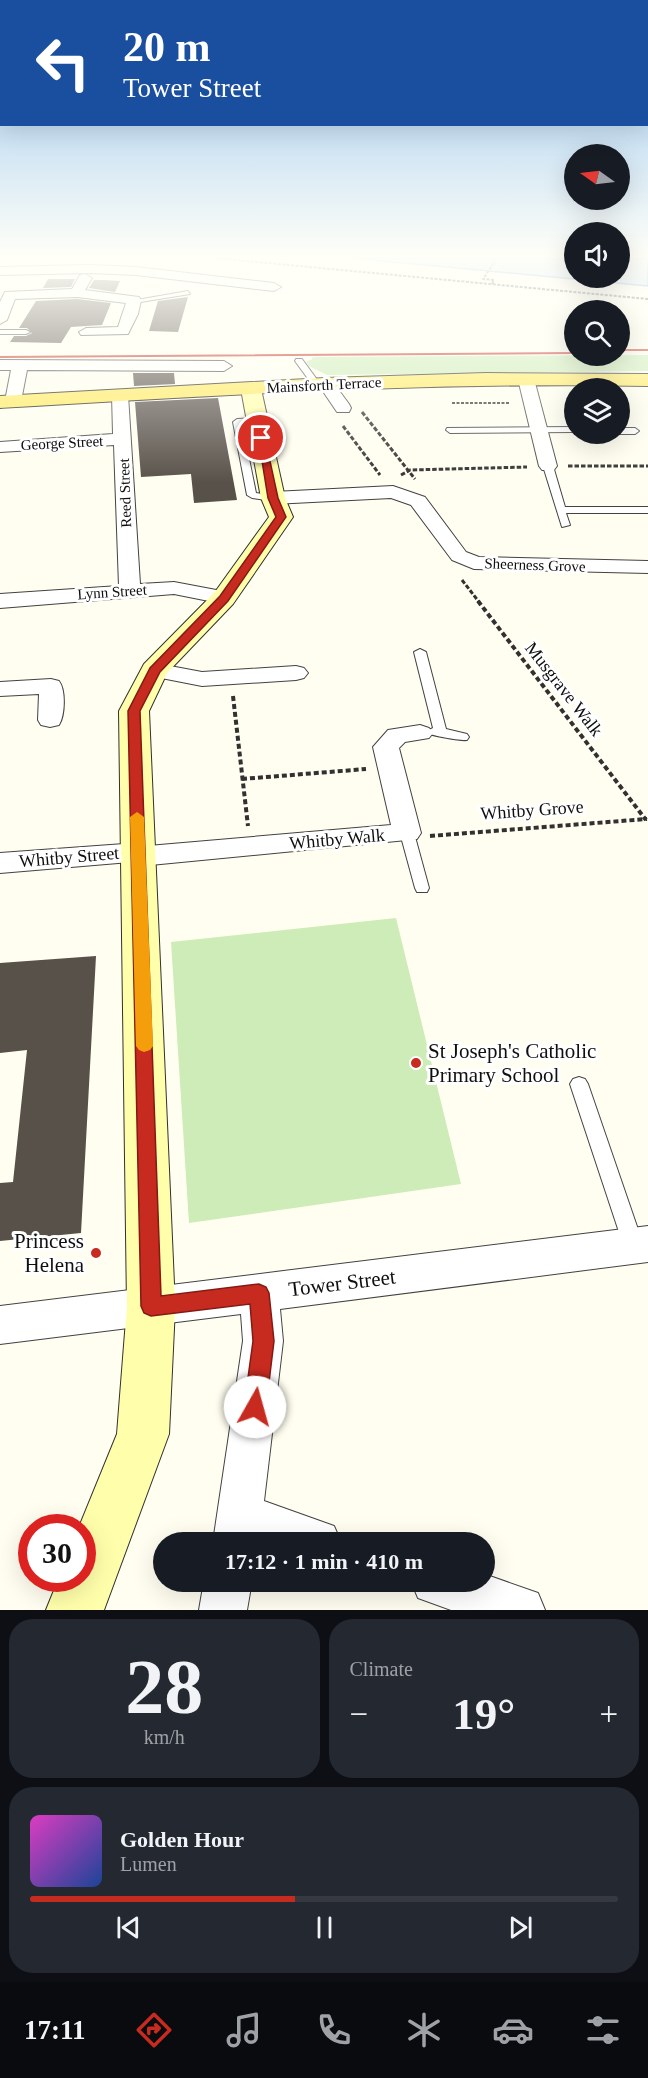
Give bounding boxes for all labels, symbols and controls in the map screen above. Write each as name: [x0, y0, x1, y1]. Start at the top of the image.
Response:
icon: left: [24, 24, 102, 102]
text: 20 m: [123, 24, 211, 70]
text: Tower Street: [123, 73, 261, 103]
north arrow: [564, 144, 630, 210]
map controls: [564, 144, 630, 444]
button: sound: [564, 222, 630, 288]
button: search: [564, 300, 630, 366]
street label: Mainsforth Terrace: [266, 374, 382, 396]
button: layers: [564, 378, 630, 444]
pin: [235, 412, 286, 463]
icon: arrive: [244, 421, 277, 454]
street label: George Street: [20, 433, 104, 453]
street label: Reed Street: [116, 457, 134, 528]
street label: Sheerness Grove: [484, 555, 586, 575]
street label: Lynn Street: [77, 582, 148, 602]
street label: Musgrave Walk: [521, 638, 607, 740]
street label: Whitby Grove: [480, 796, 584, 824]
street label: Whitby Walk: [288, 825, 386, 853]
street label: Whitby Street: [18, 843, 120, 871]
place label: St Joseph's Catholic Primary School: [428, 1039, 596, 1087]
marker: St Joseph's Catholic Primary School: [409, 1056, 423, 1070]
place label: Princess Helena: [14, 1229, 85, 1277]
marker: Princess Helena: [89, 1246, 103, 1260]
street label: Tower Street: [287, 1265, 397, 1301]
position arrow: [223, 1375, 287, 1439]
speed limit sign: 30: [18, 1514, 96, 1592]
text: 17:12 · 1 min · 410 m: [225, 1549, 423, 1574]
text: 28: [125, 1643, 203, 1730]
text: Climate: [350, 1658, 413, 1680]
text: 19°: [452, 1689, 515, 1739]
text: −: [350, 1696, 368, 1732]
text: +: [599, 1696, 618, 1732]
text: km/h: [144, 1726, 185, 1748]
text: Golden Hour: [120, 1827, 244, 1852]
text: Lumen: [120, 1853, 177, 1875]
icon: previous: [112, 1911, 145, 1944]
icon: pause: [308, 1911, 341, 1944]
icon: next: [504, 1911, 537, 1944]
icon: directions: [133, 2009, 175, 2051]
icon: music: [223, 2009, 265, 2051]
icon: phone: [313, 2009, 355, 2051]
icon: climate: [403, 2009, 445, 2051]
icon: car: [492, 2009, 534, 2051]
icon: filters: [582, 2009, 624, 2051]
text: 17:11: [24, 2015, 85, 2045]

